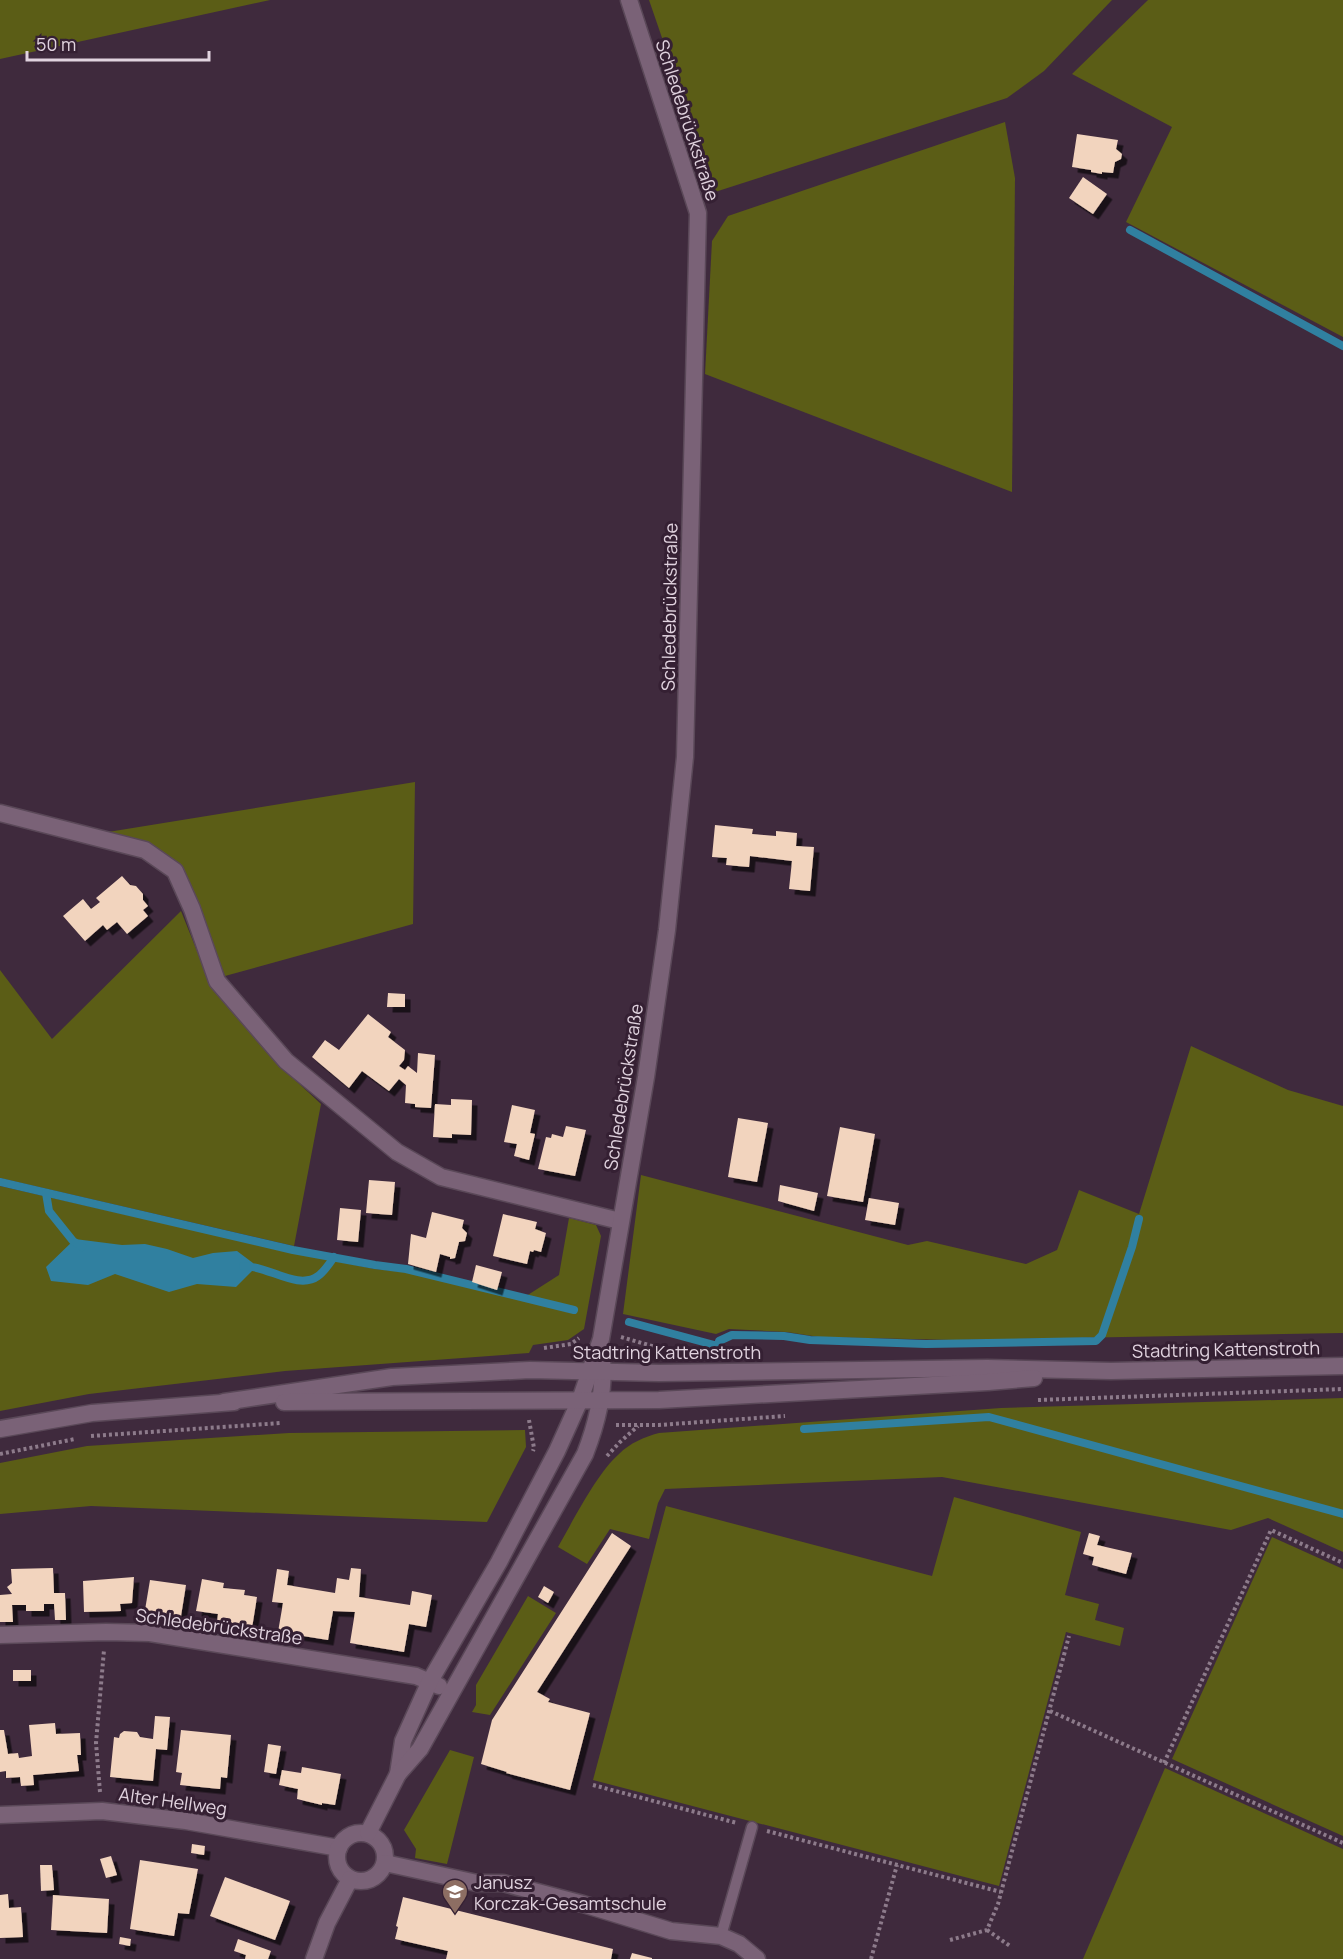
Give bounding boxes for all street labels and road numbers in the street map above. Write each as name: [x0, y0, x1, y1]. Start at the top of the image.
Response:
street label: Schledebrückstraße: [651, 36, 725, 204]
street label: Schledebrückstraße: [656, 523, 682, 691]
street label: Schledebrückstraße: [598, 1002, 648, 1172]
street label: Stadtring Kattenstroth: [1132, 1335, 1320, 1363]
street label: Stadtring Kattenstroth: [573, 1340, 761, 1364]
street label: Schledebrückstraße: [134, 1602, 304, 1650]
street label: Alter Hellweg: [117, 1782, 229, 1820]

